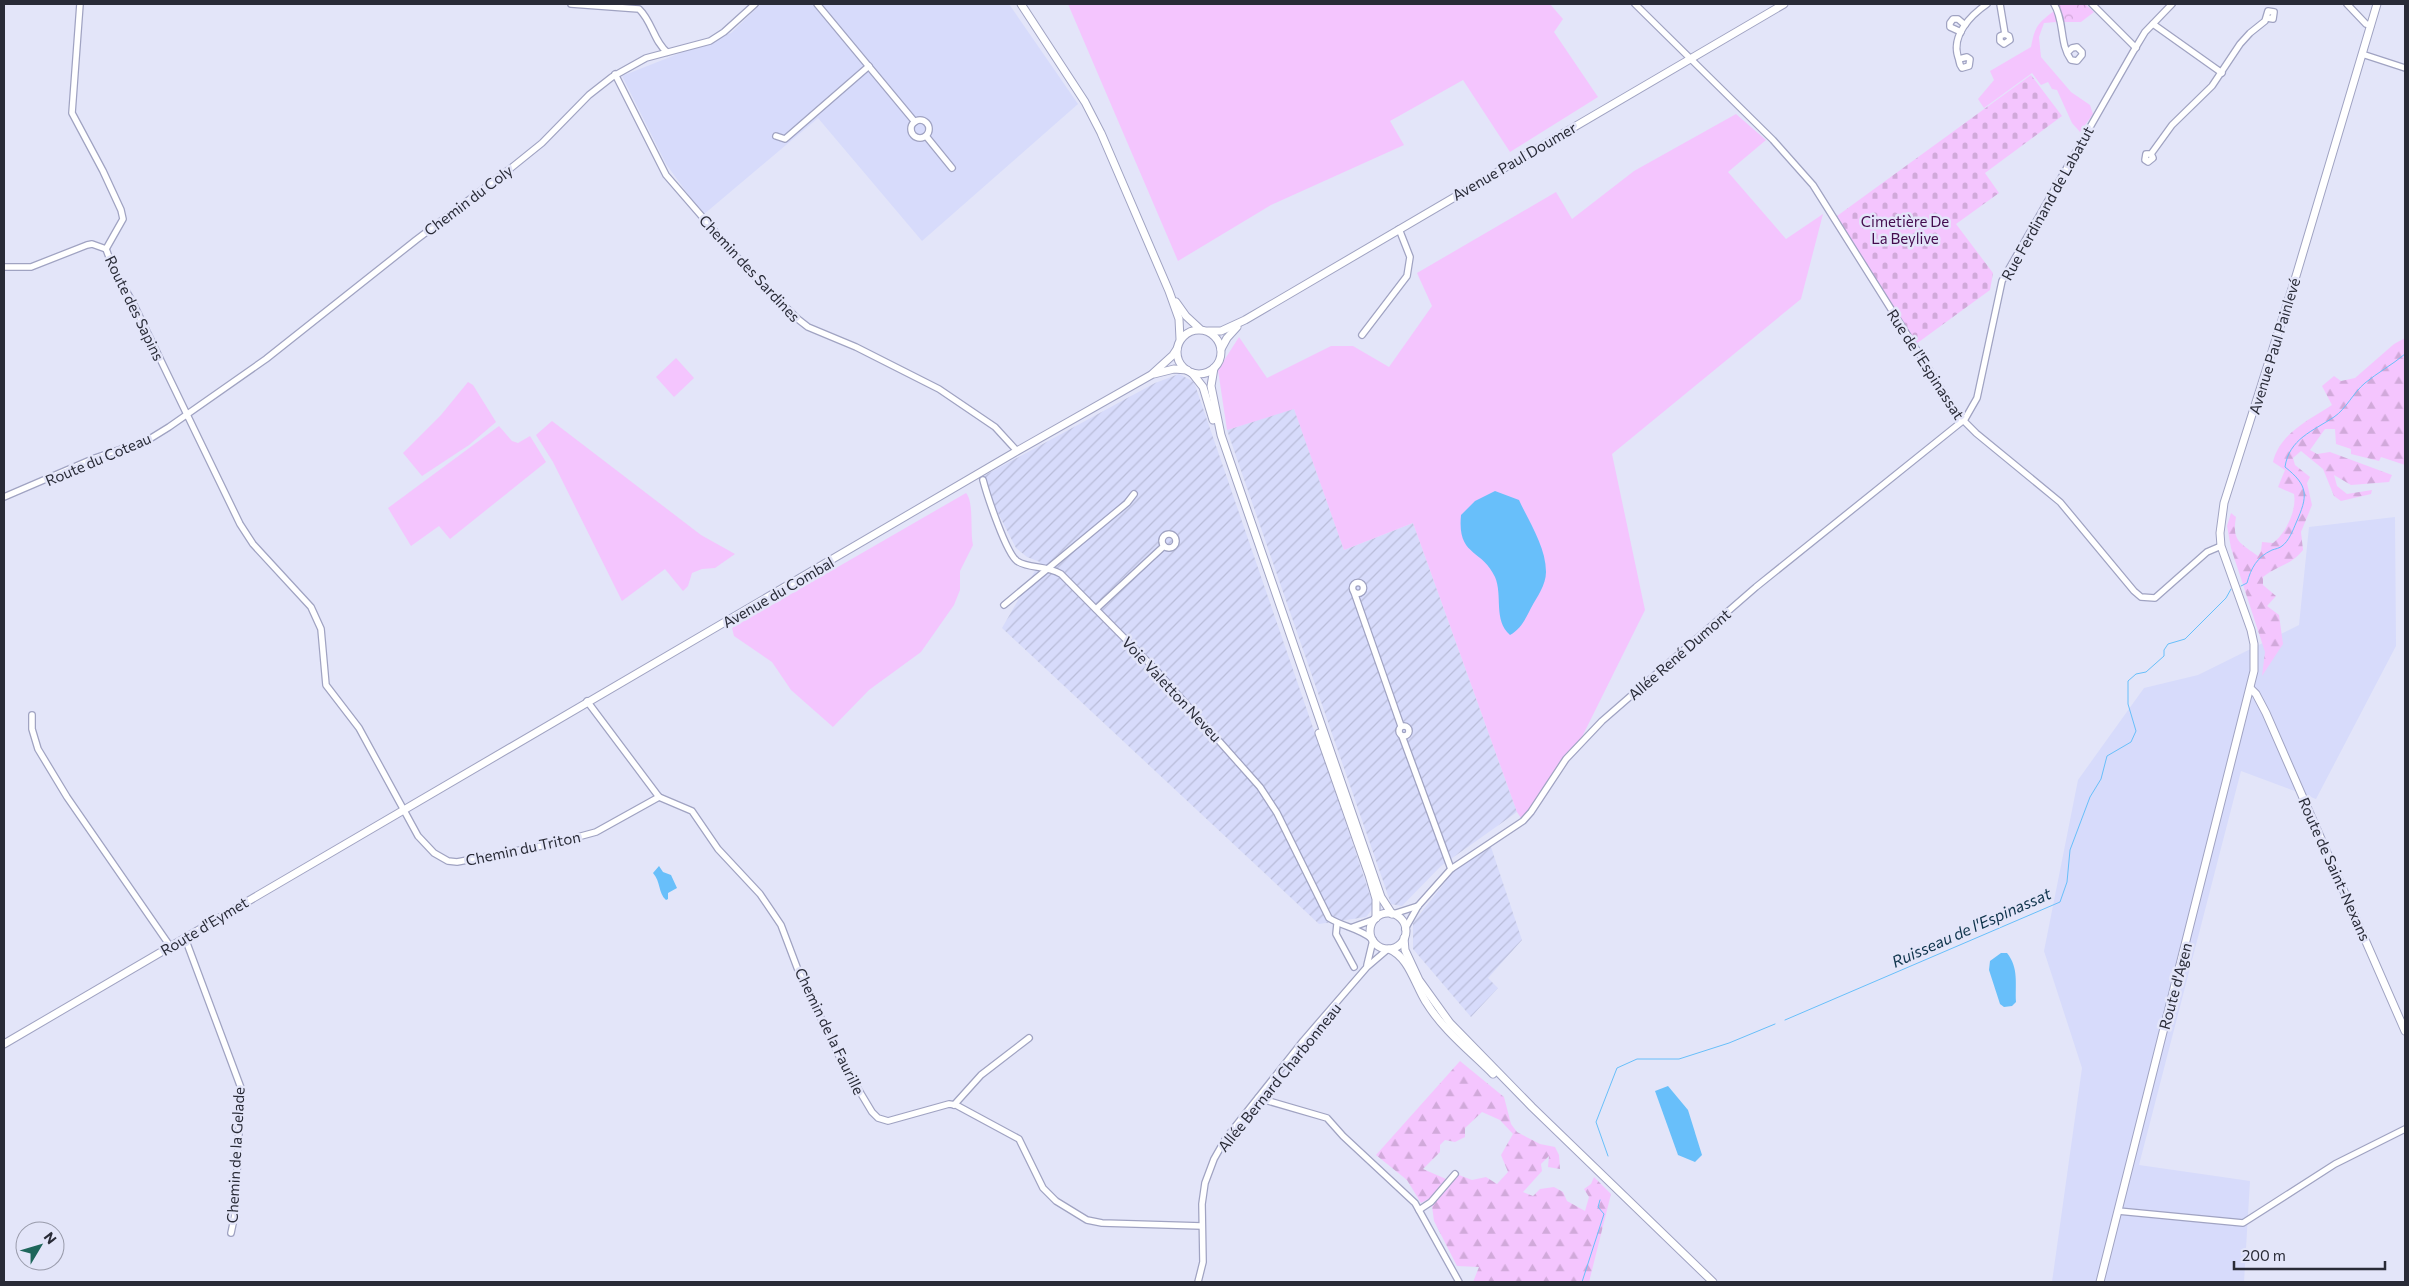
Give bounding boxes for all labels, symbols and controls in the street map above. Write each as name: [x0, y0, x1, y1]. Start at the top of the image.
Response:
street label: Avenue Paul Doumer: [1449, 118, 1579, 204]
street label: Rue Ferdinand de Labatut: [1997, 123, 2097, 283]
street label: Chemin du Coly: [420, 161, 516, 239]
street label: Chemin des Sardines: [696, 211, 804, 325]
park label: Cimetière De La Beylive: [1861, 212, 1949, 247]
street label: Route des Sapins: [102, 252, 168, 364]
street label: Avenue Paul Painlevé: [2245, 276, 2303, 416]
street label: Rue de l'Espinassat: [1884, 305, 1968, 423]
street label: Route du Coteau: [42, 429, 154, 489]
street label: Avenue du Combal: [719, 553, 837, 631]
street label: Allée René Dumont: [1624, 605, 1734, 703]
street label: Voie Valetton Neveu: [1119, 633, 1225, 745]
street label: Route de Saint-Nexans: [2295, 794, 2375, 944]
street label: Chemin du Triton: [464, 827, 582, 869]
water label: Ruisseau de l'Espinassat: [1888, 883, 2054, 971]
street label: Route d'Eymet: [157, 893, 251, 959]
street label: Route d'Agen: [2155, 941, 2195, 1031]
street label: Chemin de la Faurille: [791, 965, 869, 1098]
street label: Allée Bernard Charbonneau: [1214, 999, 1344, 1155]
street label: Chemin de la Gelade: [222, 1086, 248, 1224]
north arrow: [15, 1221, 65, 1271]
text: N: [41, 1228, 61, 1247]
scale bar: [2234, 1238, 2385, 1270]
text: 200 m: [2242, 1246, 2286, 1264]

